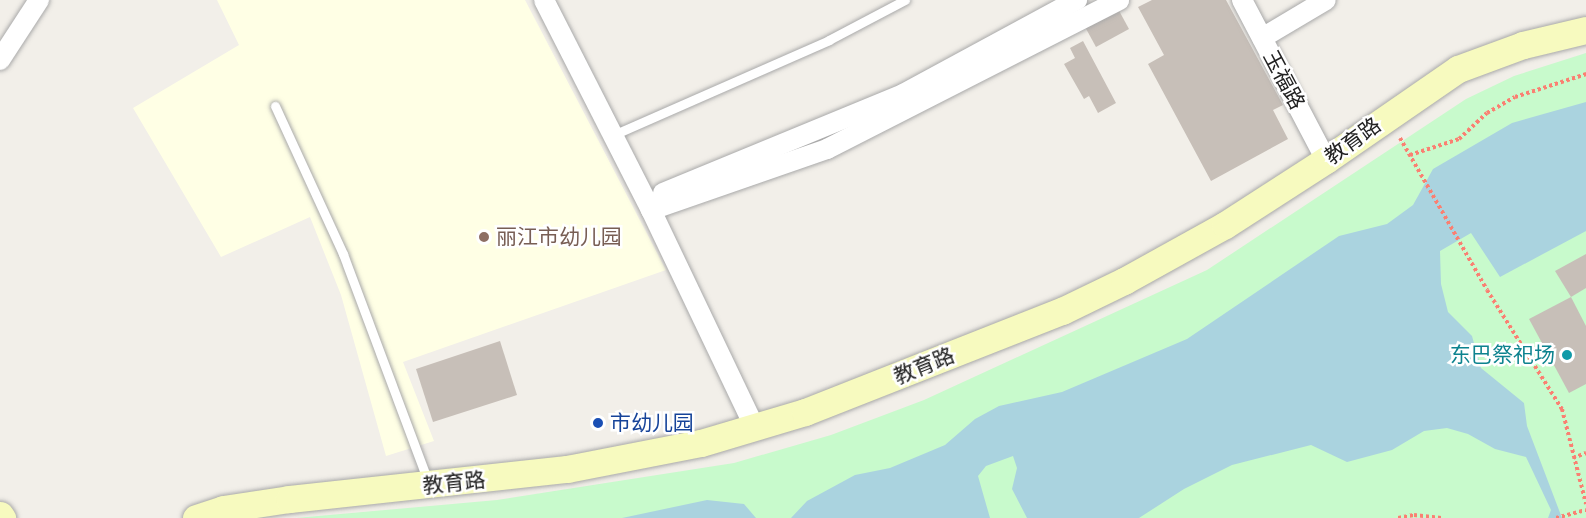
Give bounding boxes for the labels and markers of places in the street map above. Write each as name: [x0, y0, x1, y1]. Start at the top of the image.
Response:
place label: 丽江市幼儿园: [496, 224, 622, 250]
marker: 丽江市幼儿园: [477, 230, 491, 244]
place label: 东巴祭祀场: [1450, 342, 1555, 368]
marker: 东巴祭祀场: [1560, 348, 1574, 362]
place label: 市幼儿园: [610, 410, 694, 436]
marker: 市幼儿园: [591, 416, 605, 430]

